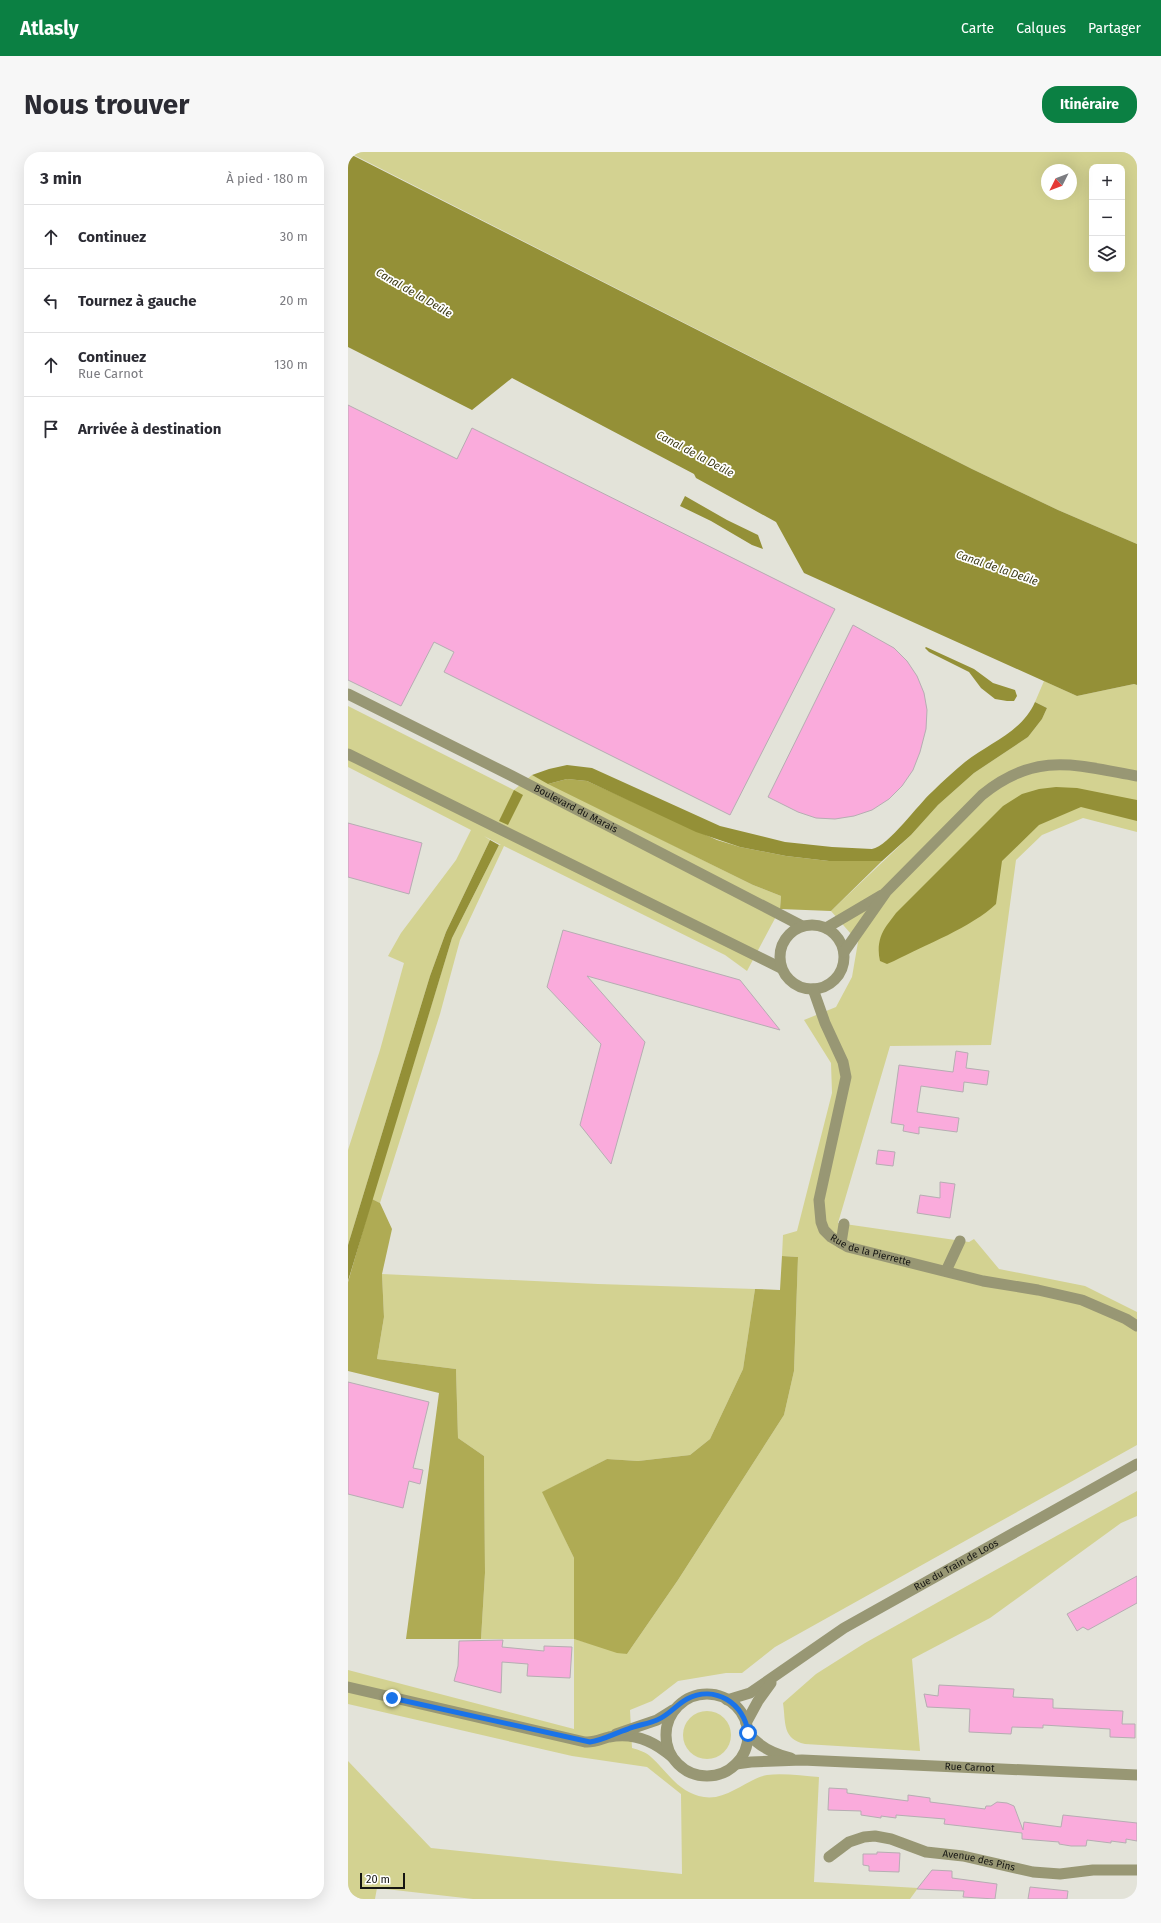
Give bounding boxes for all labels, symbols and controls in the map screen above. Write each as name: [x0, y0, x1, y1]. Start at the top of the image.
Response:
text: Atlasly: [20, 17, 79, 40]
text: Carte: [961, 20, 994, 37]
text: Calques: [1016, 20, 1066, 37]
text: Partager: [1088, 20, 1141, 37]
button: Itinéraire: [1042, 86, 1137, 123]
text: Nous trouver: [24, 88, 189, 121]
north arrow: [1041, 164, 1077, 200]
map controls: [1089, 164, 1125, 272]
button: +: [1089, 164, 1125, 200]
text: 3 min: [40, 168, 82, 189]
text: À pied · 180 m: [226, 171, 308, 186]
button: −: [1089, 200, 1125, 236]
icon: ahead: [40, 226, 62, 248]
text: Continuez: [78, 228, 146, 246]
text: 30 m: [280, 229, 308, 244]
button: layers: [1089, 236, 1125, 272]
water label: Canal de la Deûle: [374, 266, 455, 320]
icon: left: [40, 290, 62, 312]
text: Tournez à gauche: [78, 292, 197, 310]
text: 20 m: [280, 293, 308, 308]
text: Continuez: [78, 348, 146, 366]
icon: ahead: [40, 354, 62, 376]
text: 130 m: [274, 357, 308, 372]
text: Rue Carnot: [78, 366, 143, 381]
icon: arrive: [40, 418, 62, 440]
text: Arrivée à destination: [78, 420, 221, 438]
water label: Canal de la Deûle: [654, 428, 736, 480]
water label: Canal de la Deûle: [954, 548, 1040, 588]
street label: Boulevard du Marais: [532, 782, 620, 836]
street label: Rue de la Pierrette: [828, 1232, 912, 1269]
street label: Rue du Train de Loos: [912, 1537, 1001, 1594]
route end: [383, 1689, 401, 1707]
route start: [739, 1724, 757, 1742]
street label: Rue Carnot: [944, 1760, 995, 1775]
street label: Avenue des Pins: [942, 1848, 1017, 1874]
scale bar: [360, 1871, 405, 1890]
text: 20 m: [366, 1873, 390, 1886]

